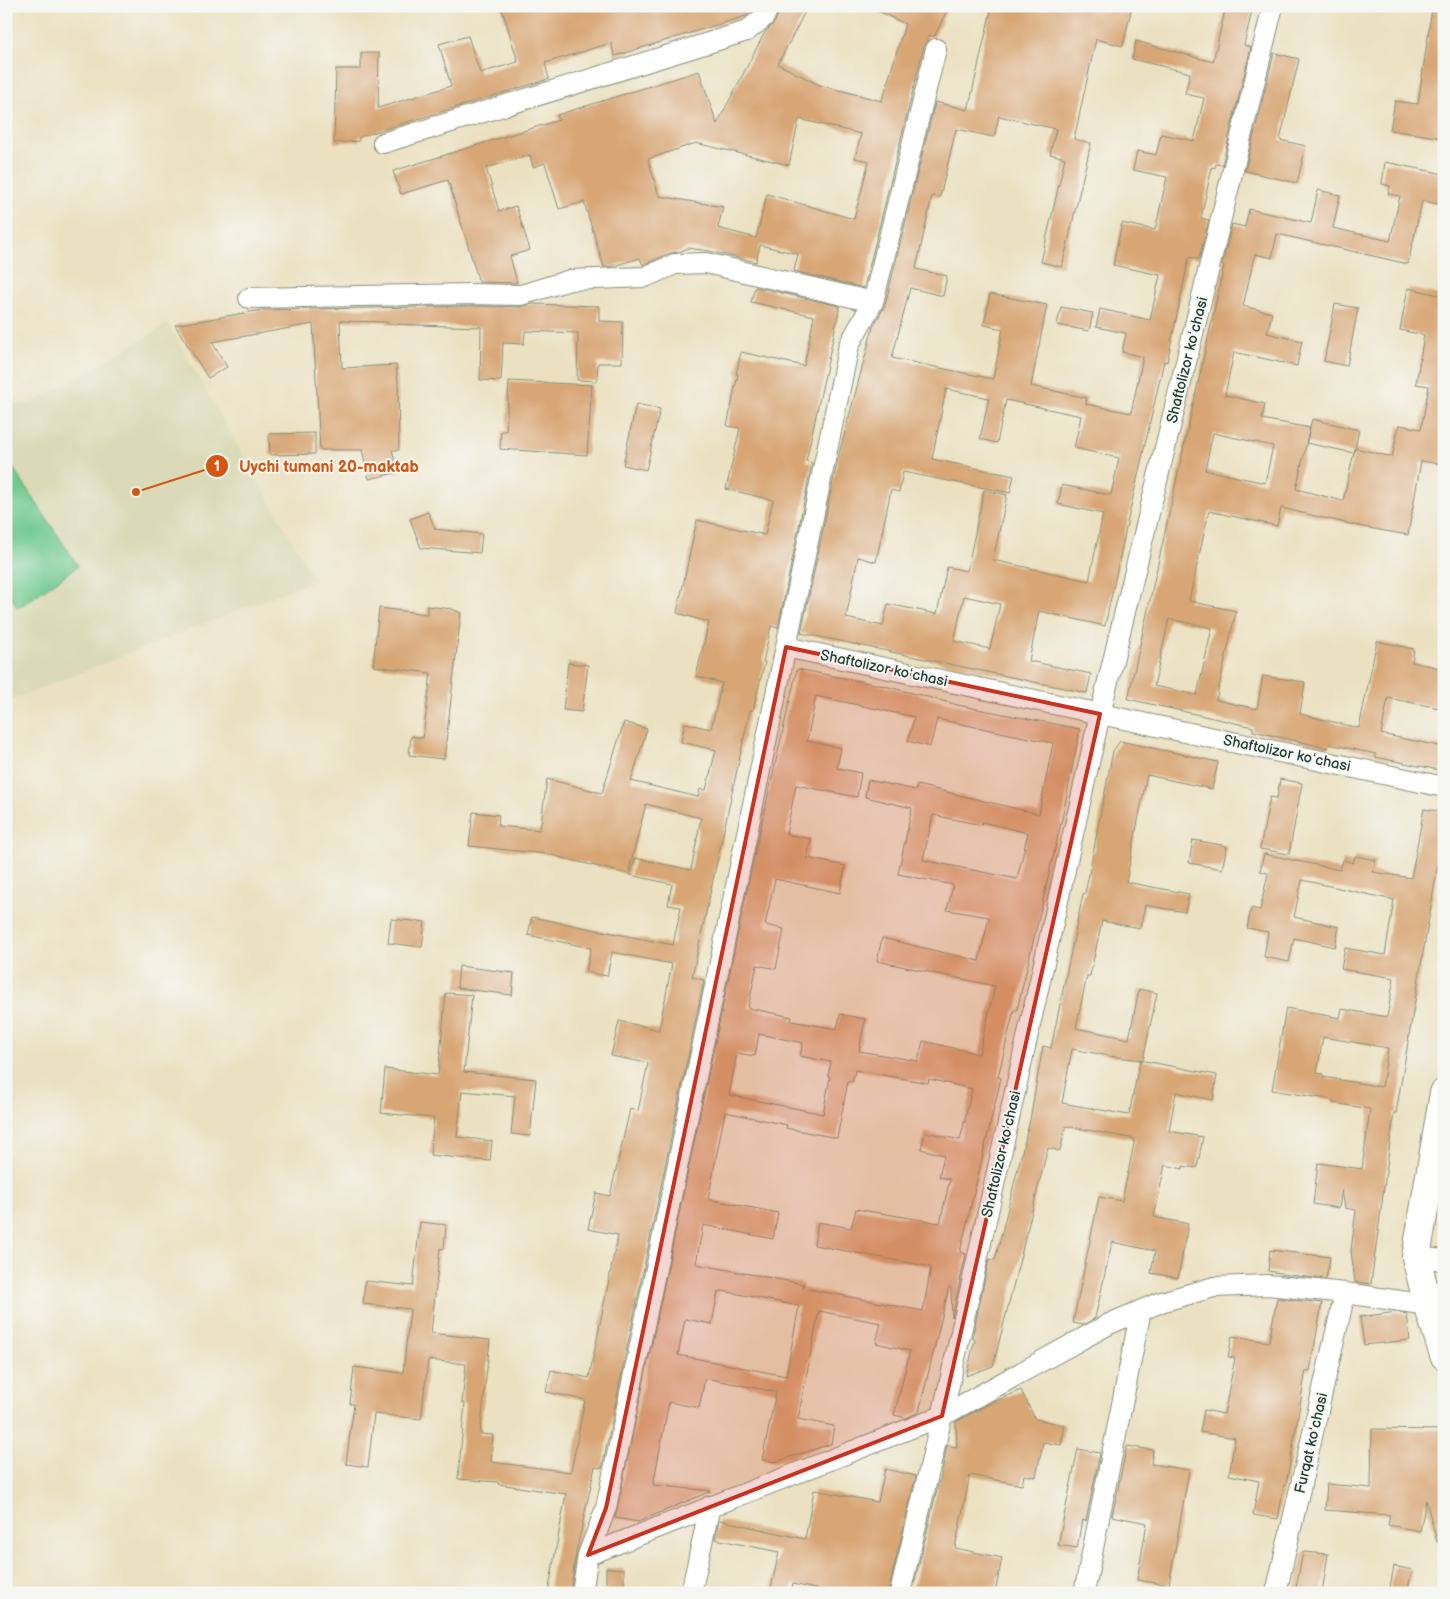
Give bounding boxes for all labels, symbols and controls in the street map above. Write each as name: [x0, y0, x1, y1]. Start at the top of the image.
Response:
street label: Shaftolizor koʻchasi: [1163, 295, 1212, 425]
callout: Uychi tumani 20-maktab: [205, 451, 429, 482]
text: 1: [214, 457, 220, 476]
text: Uychi tumani 20-maktab: [239, 458, 419, 477]
street label: Shaftolizor koʻchasi: [819, 646, 949, 691]
street label: Shaftolizor koʻchasi: [1222, 731, 1352, 776]
street label: Shaftolizor koʻchasi: [978, 1089, 1025, 1219]
street label: Furqat koʻchasi: [1291, 1391, 1332, 1495]

